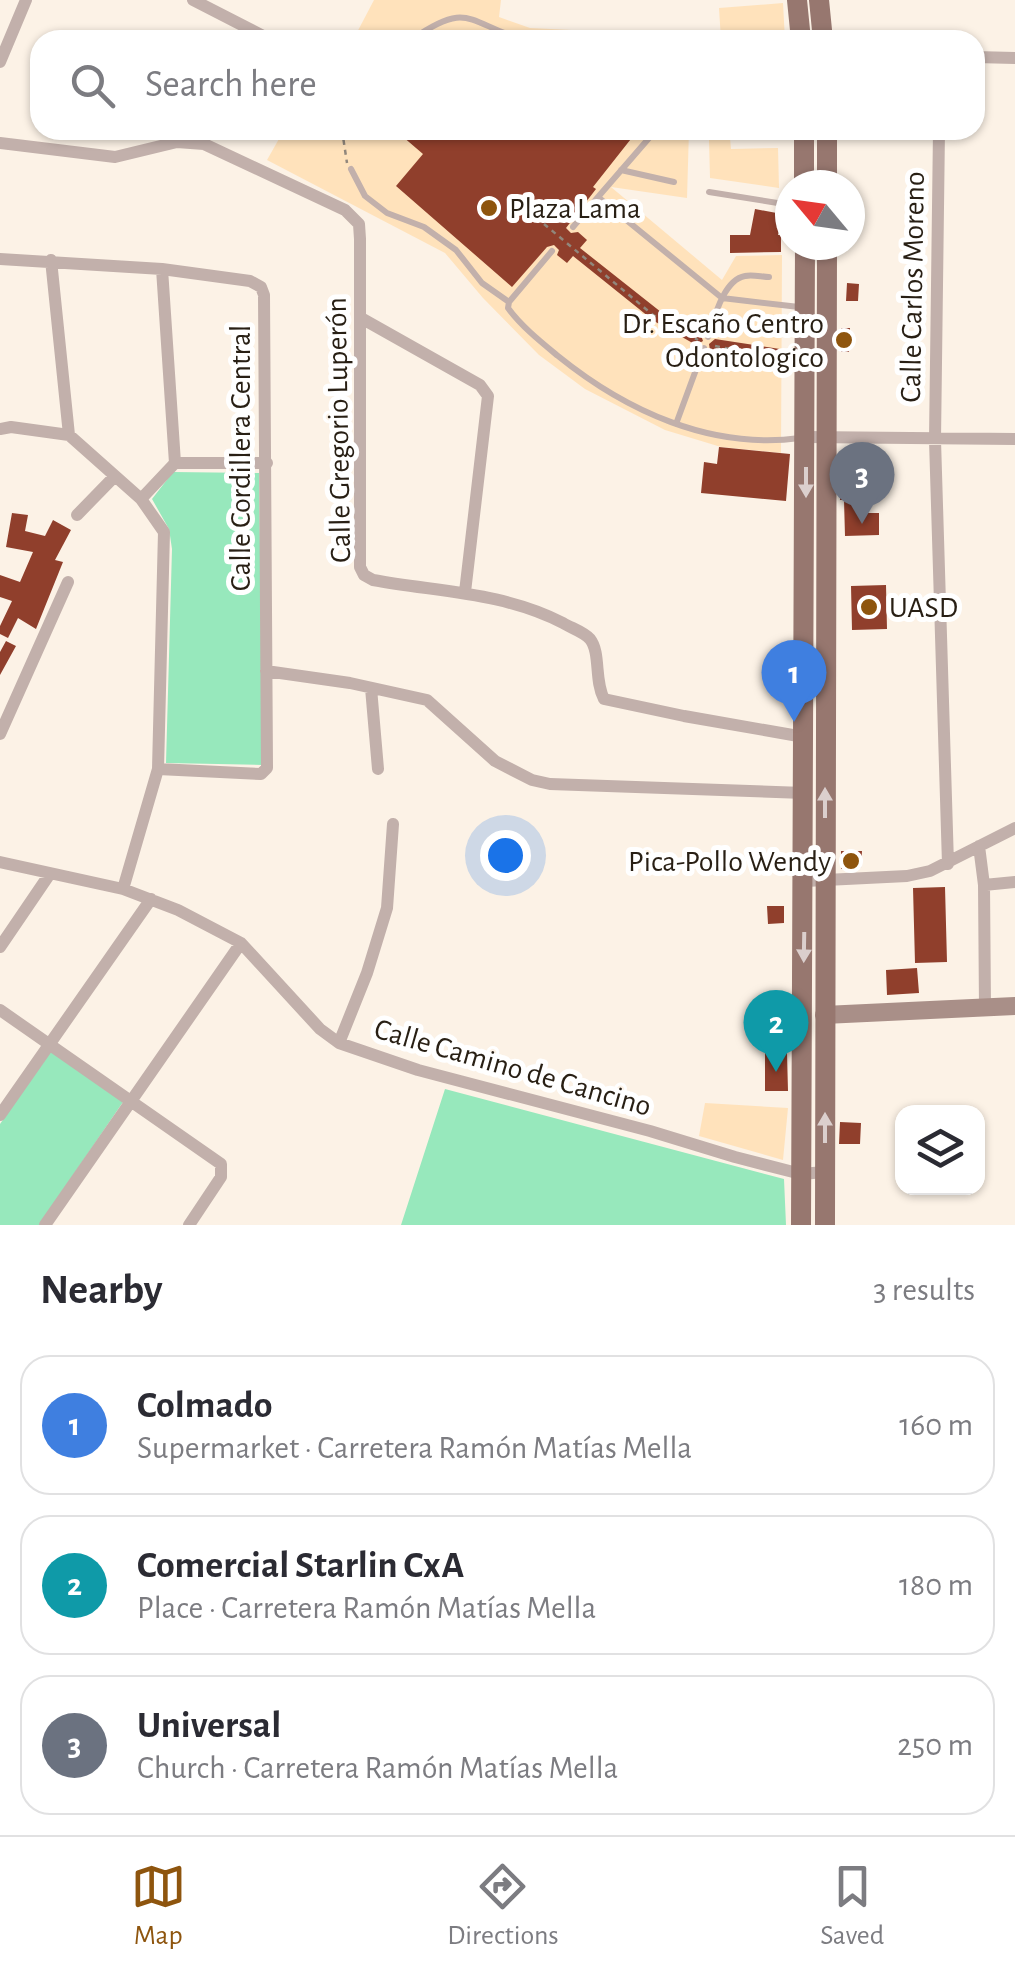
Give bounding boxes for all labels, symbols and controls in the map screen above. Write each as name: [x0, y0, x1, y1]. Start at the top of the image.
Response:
search box: [30, 30, 985, 140]
icon: search: [65, 58, 120, 113]
text: Search here: [145, 66, 317, 104]
north arrow: [775, 170, 865, 260]
street label: Calle Carlos Moreno: [896, 171, 930, 403]
place label: Plaza Lama: [509, 194, 641, 224]
marker: Plaza Lama: [478, 197, 500, 219]
street label: Calle Gregorio Luperón: [322, 297, 356, 563]
place label: Dr. Escaño Centro Odontologico: [622, 309, 824, 373]
street label: Calle Cordillera Central: [226, 325, 256, 591]
marker: Dr. Escaño Centro Odontologico: [833, 329, 855, 351]
pin: 3: [830, 442, 894, 524]
one-way arrow: [798, 467, 814, 499]
place label: UASD: [889, 593, 958, 623]
marker: UASD: [858, 596, 880, 618]
pin: 1: [762, 640, 826, 722]
one-way arrow: [817, 786, 833, 818]
your location: [480, 830, 531, 881]
place label: Pica-Pollo Wendy: [628, 847, 831, 877]
marker: Pica-Pollo Wendy: [840, 850, 862, 872]
one-way arrow: [796, 932, 812, 964]
pin: 2: [744, 990, 808, 1072]
street label: Calle Camino de Cancino: [371, 1014, 655, 1122]
map controls: [895, 1105, 985, 1195]
button: layers: [895, 1105, 985, 1195]
one-way arrow: [817, 1111, 833, 1143]
text: Nearby: [40, 1269, 163, 1311]
text: 3 results: [873, 1274, 975, 1306]
text: Colmado: [137, 1387, 273, 1425]
text: 1: [69, 1409, 80, 1441]
text: 160 m: [899, 1409, 973, 1441]
text: Supermarket · Carretera Ramón Matías Mella: [137, 1432, 692, 1464]
text: Comercial Starlin CxA: [137, 1547, 464, 1585]
text: 2: [67, 1569, 82, 1601]
text: 180 m: [899, 1569, 973, 1601]
text: Place · Carretera Ramón Matías Mella: [137, 1592, 596, 1624]
text: Universal: [137, 1707, 281, 1745]
text: 3: [68, 1729, 81, 1761]
text: 250 m: [897, 1729, 973, 1761]
text: Church · Carretera Ramón Matías Mella: [137, 1752, 618, 1784]
tab: Map: [131, 1859, 186, 1953]
tab: Directions: [447, 1859, 559, 1953]
tab: Saved: [820, 1859, 884, 1953]

